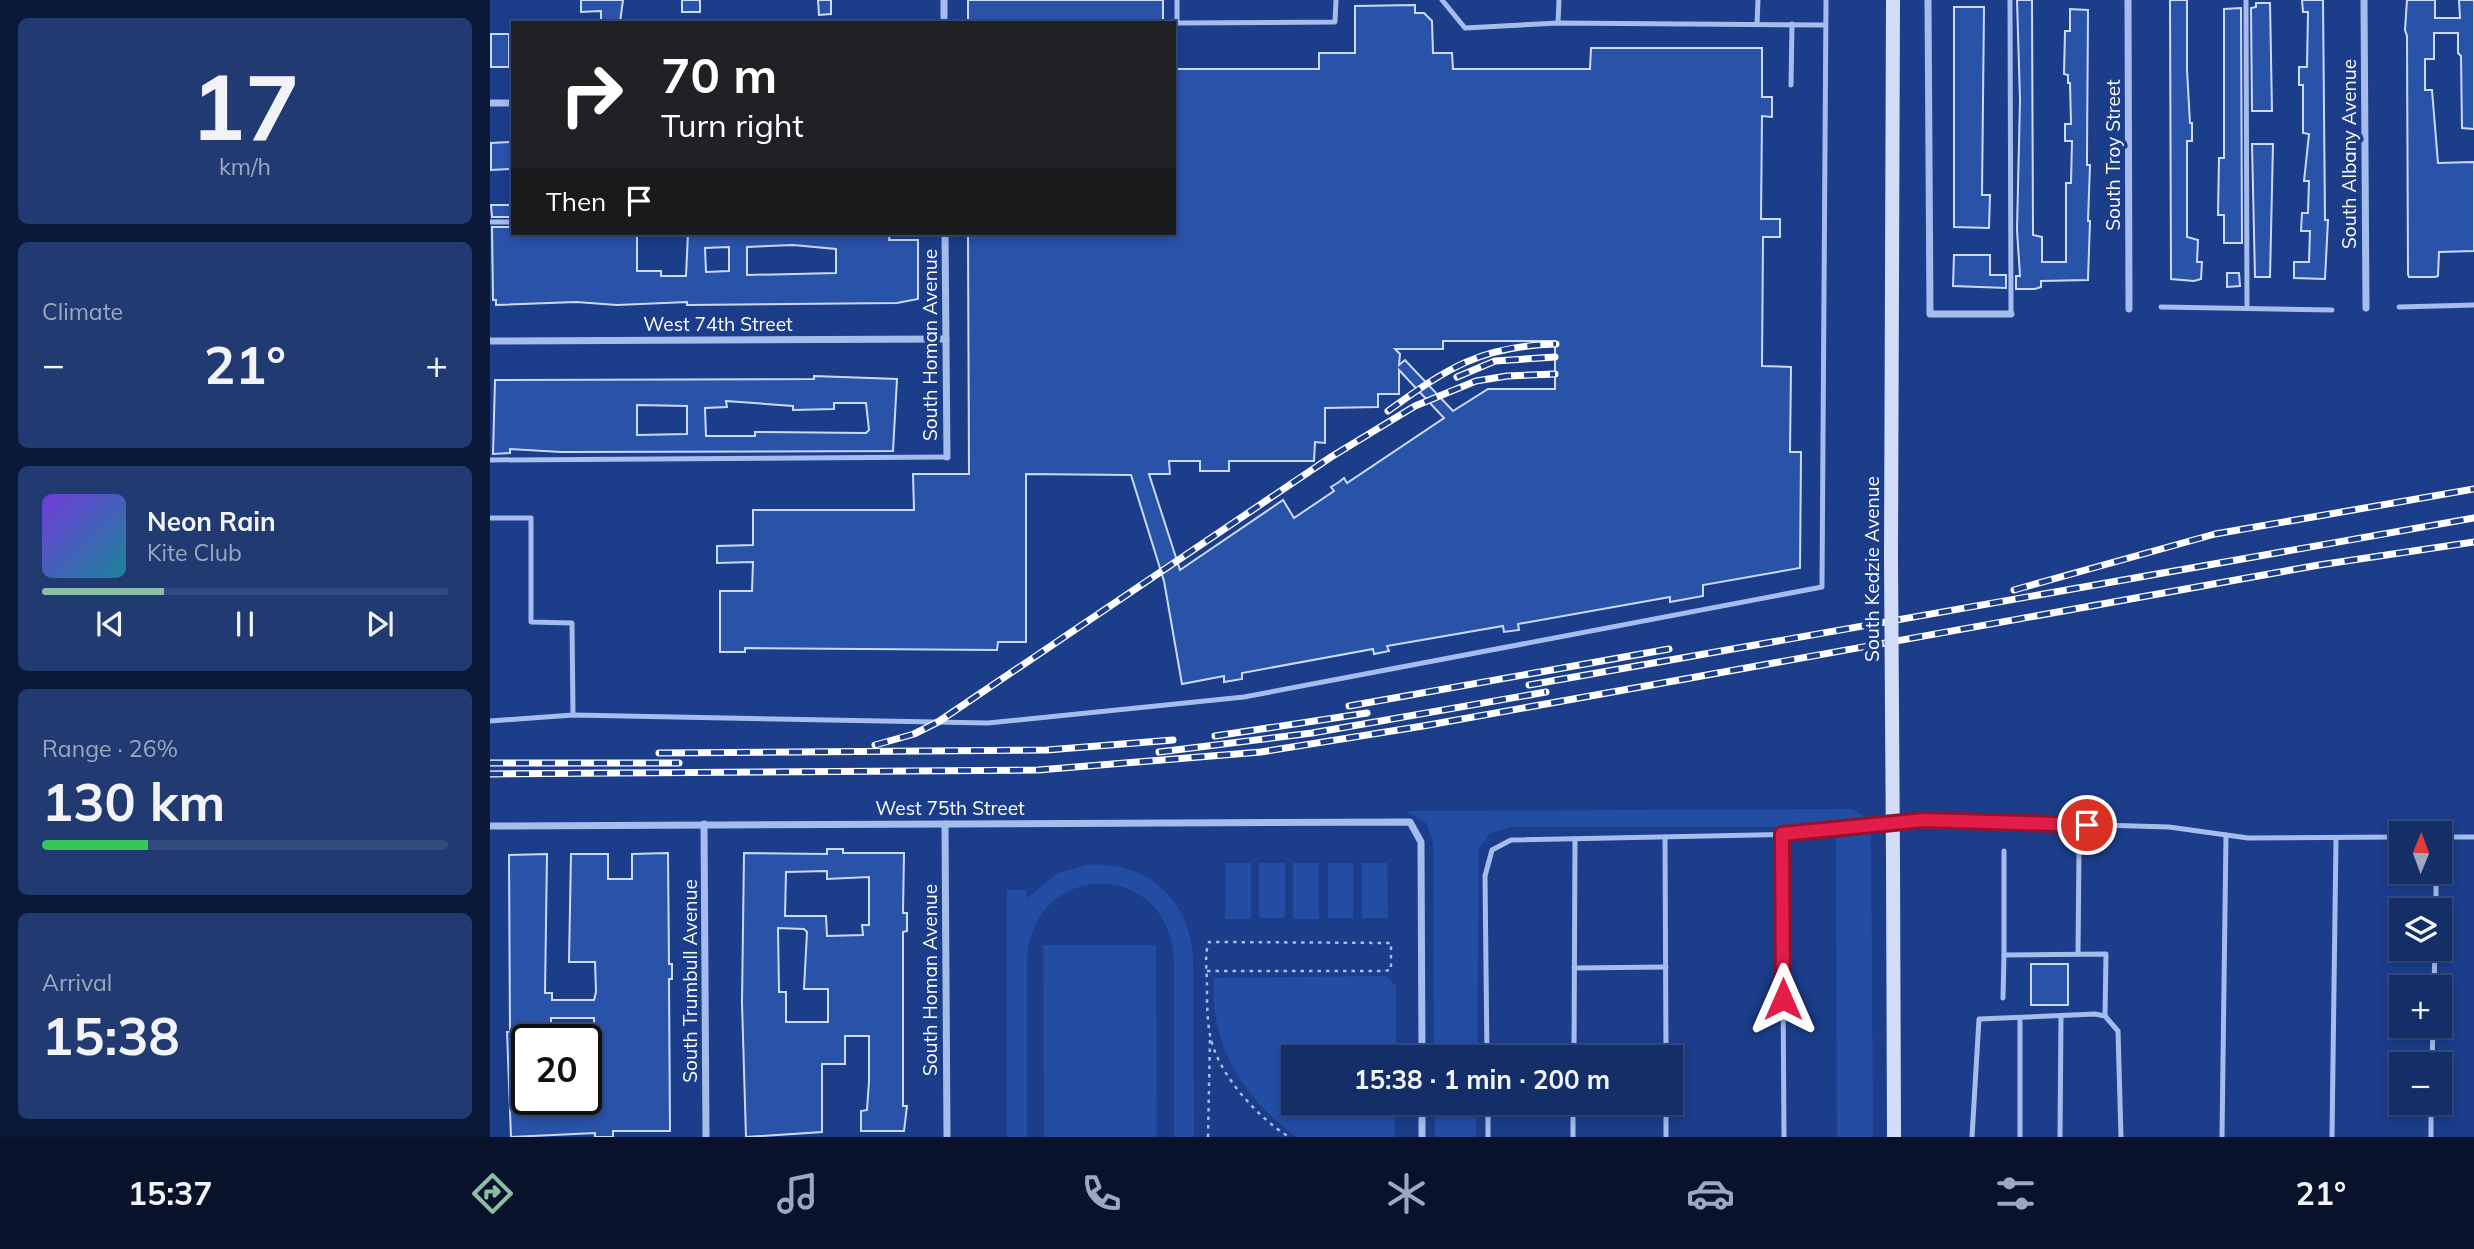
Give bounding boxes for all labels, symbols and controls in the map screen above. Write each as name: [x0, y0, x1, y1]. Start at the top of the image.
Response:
text: 70 m: [661, 44, 777, 105]
text: 17: [190, 49, 300, 163]
icon: right: [546, 49, 637, 140]
street label: South Albany Avenue: [2337, 59, 2361, 249]
street label: South Troy Street: [2101, 79, 2125, 231]
text: Turn right: [661, 105, 804, 145]
text: km/h: [219, 152, 271, 181]
icon: arrive: [620, 182, 658, 220]
text: Then: [546, 185, 606, 218]
street label: South Homan Avenue: [918, 249, 942, 441]
text: Climate: [42, 297, 123, 326]
street label: West 74th Street: [643, 312, 793, 336]
text: 21°: [204, 332, 286, 397]
text: −: [42, 340, 65, 388]
text: +: [425, 340, 448, 388]
street label: South Kedzie Avenue: [1860, 476, 1884, 662]
text: Neon Rain: [147, 505, 276, 538]
text: Kite Club: [147, 538, 242, 567]
icon: previous: [91, 605, 129, 643]
icon: pause: [226, 605, 264, 643]
icon: next: [361, 605, 399, 643]
text: Range · 26%: [42, 734, 178, 763]
text: 130 km: [42, 769, 225, 834]
pin: [2057, 795, 2117, 855]
street label: West 75th Street: [875, 796, 1025, 820]
icon: arrive: [2068, 806, 2106, 844]
north arrow: [2389, 821, 2452, 884]
map controls: [2389, 821, 2452, 1115]
street label: South Trumbull Avenue: [678, 879, 702, 1083]
street label: South Homan Avenue: [918, 884, 942, 1076]
button: layers: [2389, 898, 2452, 961]
position arrow: [1746, 962, 1820, 1036]
text: Arrival: [42, 968, 112, 997]
button: +: [2389, 975, 2452, 1038]
text: 15:38: [42, 1003, 180, 1068]
speed limit sign: 20: [511, 1024, 602, 1115]
button: −: [2389, 1052, 2452, 1115]
text: 15:38 · 1 min · 200 m: [1354, 1063, 1610, 1096]
icon: directions: [468, 1169, 517, 1218]
icon: music: [773, 1169, 822, 1218]
icon: phone: [1077, 1169, 1126, 1218]
icon: climate: [1382, 1169, 1431, 1218]
icon: car: [1686, 1169, 1735, 1218]
icon: filters: [1991, 1169, 2040, 1218]
text: 15:37: [128, 1173, 213, 1213]
text: 21°: [2296, 1173, 2346, 1213]

